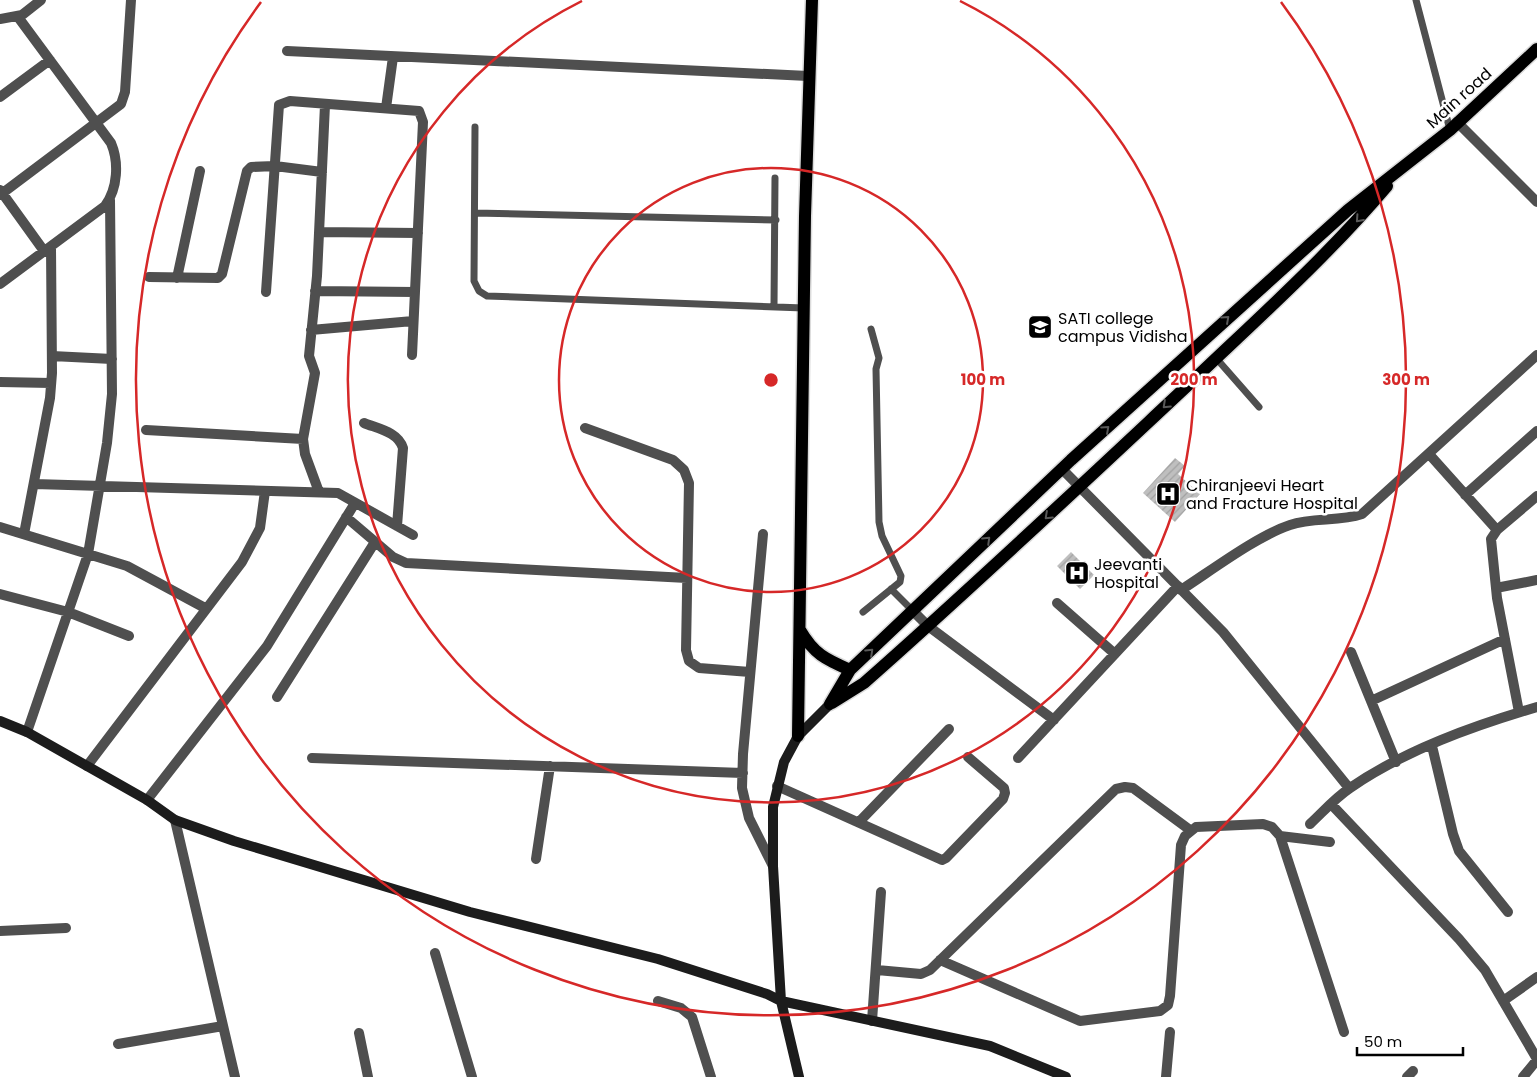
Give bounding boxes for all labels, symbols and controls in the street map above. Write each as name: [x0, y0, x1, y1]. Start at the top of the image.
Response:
street label: Main road: [1421, 62, 1497, 134]
one-way arrow: [1356, 214, 1365, 223]
place label: SATI college campus Vidisha: [1058, 307, 1188, 348]
school or university icon: SATI college campus Vidisha: [1027, 314, 1053, 340]
one-way arrow: [1221, 316, 1230, 325]
text: 100 m: [961, 369, 1005, 390]
text: 200 m: [1170, 369, 1218, 390]
text: 300 m: [1382, 369, 1430, 390]
centre of rings: [762, 371, 780, 389]
one-way arrow: [1163, 399, 1172, 408]
one-way arrow: [1100, 425, 1109, 434]
place label: Chiranjeevi Heart and Fracture Hospital: [1186, 474, 1358, 515]
hospital icon: Chiranjeevi Heart and Fracture Hospital: [1155, 481, 1181, 507]
one-way arrow: [1044, 510, 1053, 519]
one-way arrow: [982, 537, 991, 546]
place label: Jeevanti Hospital: [1094, 553, 1162, 594]
hospital icon: Jeevanti Hospital: [1064, 560, 1090, 586]
one-way arrow: [864, 649, 873, 658]
scale bar: [1357, 1024, 1463, 1056]
text: 50 m: [1364, 1031, 1402, 1052]

